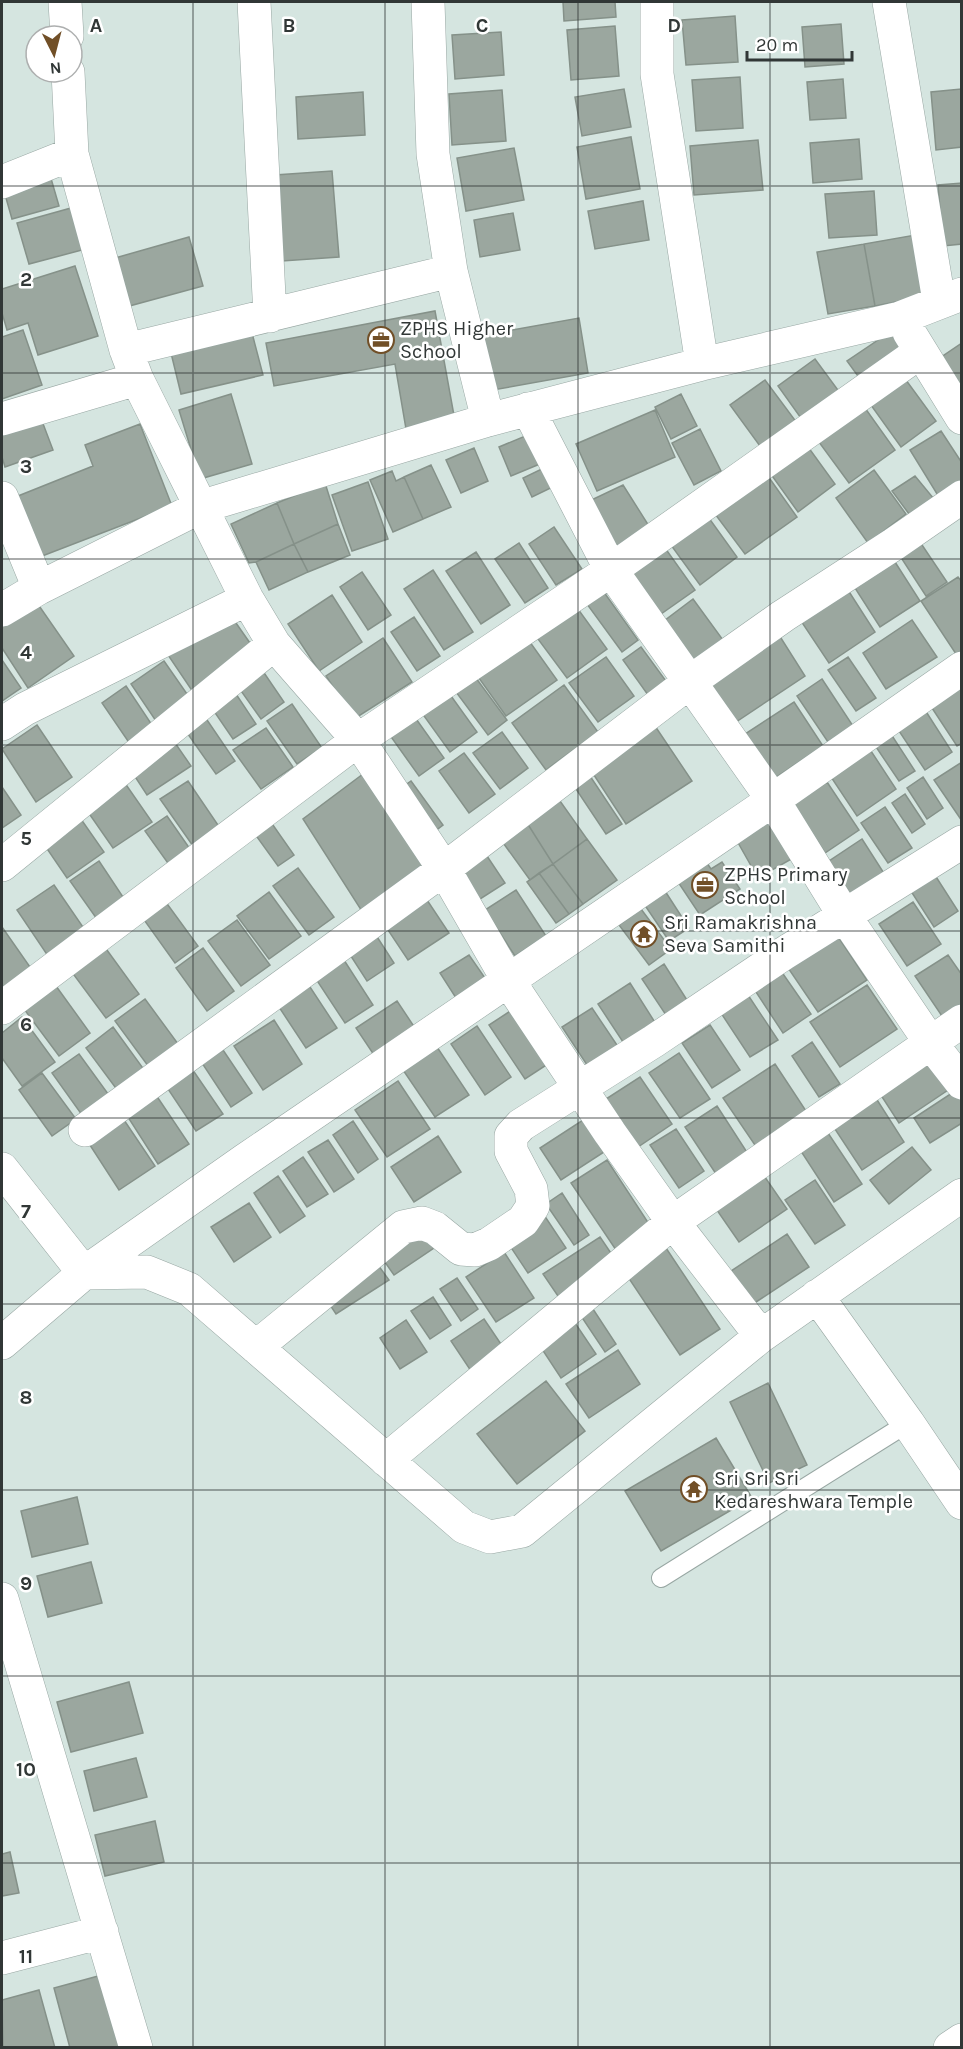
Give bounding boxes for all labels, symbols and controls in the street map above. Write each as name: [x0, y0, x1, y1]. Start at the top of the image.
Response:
text: A: [90, 14, 103, 37]
text: B: [283, 14, 295, 37]
text: C: [476, 14, 488, 37]
text: D: [667, 14, 681, 37]
north arrow: [24, 24, 84, 84]
scale bar: [747, 24, 852, 62]
text: 20 m: [756, 34, 798, 56]
text: N: [49, 58, 62, 78]
text: 2: [20, 268, 32, 291]
place label: ZPHS Higher School: [400, 317, 514, 363]
office icon: ZPHS Higher School: [366, 325, 396, 355]
text: 3: [20, 455, 32, 478]
text: 4: [20, 641, 32, 664]
text: 5: [20, 827, 32, 850]
place label: ZPHS Primary School: [724, 863, 848, 909]
office icon: ZPHS Primary School: [690, 870, 720, 900]
place label: Sri Ramakrishna Seva Samithi: [664, 911, 817, 957]
temple icon: Sri Ramakrishna Seva Samithi: [629, 919, 659, 949]
text: 6: [20, 1013, 32, 1036]
text: 7: [21, 1200, 31, 1223]
text: 8: [20, 1386, 32, 1409]
place label: Sri Sri Sri Kedareshwara Temple: [714, 1467, 913, 1513]
temple icon: Sri Sri Sri Kedareshwara Temple: [679, 1474, 709, 1504]
text: 9: [20, 1572, 32, 1595]
text: 10: [16, 1758, 36, 1781]
text: 11: [19, 1945, 33, 1968]

